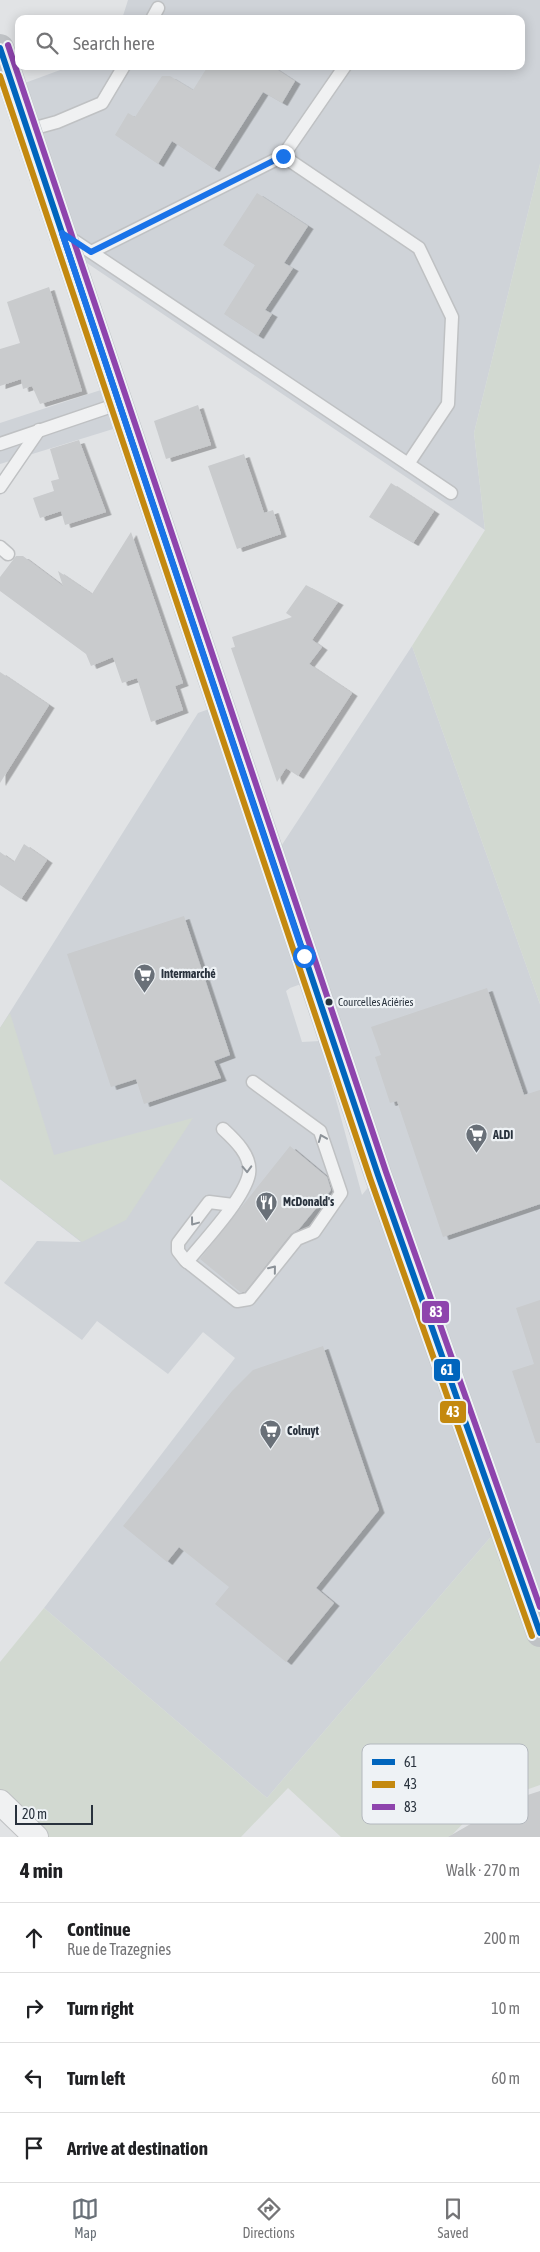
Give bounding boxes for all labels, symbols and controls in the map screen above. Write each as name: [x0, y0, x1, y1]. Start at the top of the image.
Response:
search box: [15, 15, 525, 70]
icon: search: [33, 29, 61, 57]
text: Search here: [73, 32, 155, 54]
route end: [272, 145, 295, 168]
route start: [293, 945, 316, 968]
supermarket icon: Intermarché: [133, 962, 157, 993]
place label: Intermarché: [161, 967, 216, 981]
place label: Courcelles Aciéries: [338, 996, 414, 1008]
marker: Courcelles Aciéries: [324, 997, 334, 1007]
supermarket icon: ALDI: [465, 1123, 489, 1154]
place label: ALDI: [492, 1128, 513, 1142]
one-way arrow: [318, 1134, 328, 1143]
one-way arrow: [241, 1166, 252, 1174]
restaurant icon: McDonald's: [255, 1190, 279, 1221]
place label: McDonald's: [283, 1195, 335, 1209]
one-way arrow: [191, 1216, 200, 1226]
one-way arrow: [268, 1266, 276, 1275]
line badge: 83: [421, 1300, 450, 1324]
text: 83: [429, 1304, 443, 1320]
line badge: 61: [433, 1358, 461, 1382]
text: 61: [440, 1362, 454, 1378]
line badge: 43: [439, 1400, 467, 1424]
text: 43: [445, 1404, 460, 1420]
supermarket icon: Colruyt: [259, 1419, 283, 1450]
place label: Colruyt: [287, 1424, 320, 1438]
legend: [362, 1744, 528, 1824]
text: 61: [404, 1754, 417, 1770]
text: 43: [404, 1776, 417, 1792]
text: 83: [404, 1799, 417, 1815]
scale bar: [15, 1802, 92, 1825]
text: 20 m: [22, 1806, 47, 1822]
text: 4 min: [20, 1858, 63, 1882]
text: Walk · 270 m: [446, 1861, 520, 1879]
text: Continue: [67, 1918, 131, 1940]
icon: ahead: [20, 1924, 48, 1952]
text: 200 m: [484, 1929, 520, 1947]
text: Rue de Trazegnies: [67, 1940, 171, 1958]
icon: right: [20, 1994, 48, 2022]
text: Turn right: [67, 1997, 134, 2019]
text: 10 m: [491, 1999, 520, 2017]
icon: left: [20, 2064, 48, 2092]
text: Turn left: [67, 2067, 125, 2089]
text: 60 m: [491, 2069, 520, 2087]
icon: arrive: [20, 2134, 48, 2162]
text: Arrive at destination: [67, 2137, 208, 2159]
tab: Map: [71, 2195, 99, 2241]
tab: Directions: [242, 2195, 295, 2241]
tab: Saved: [438, 2195, 469, 2241]

